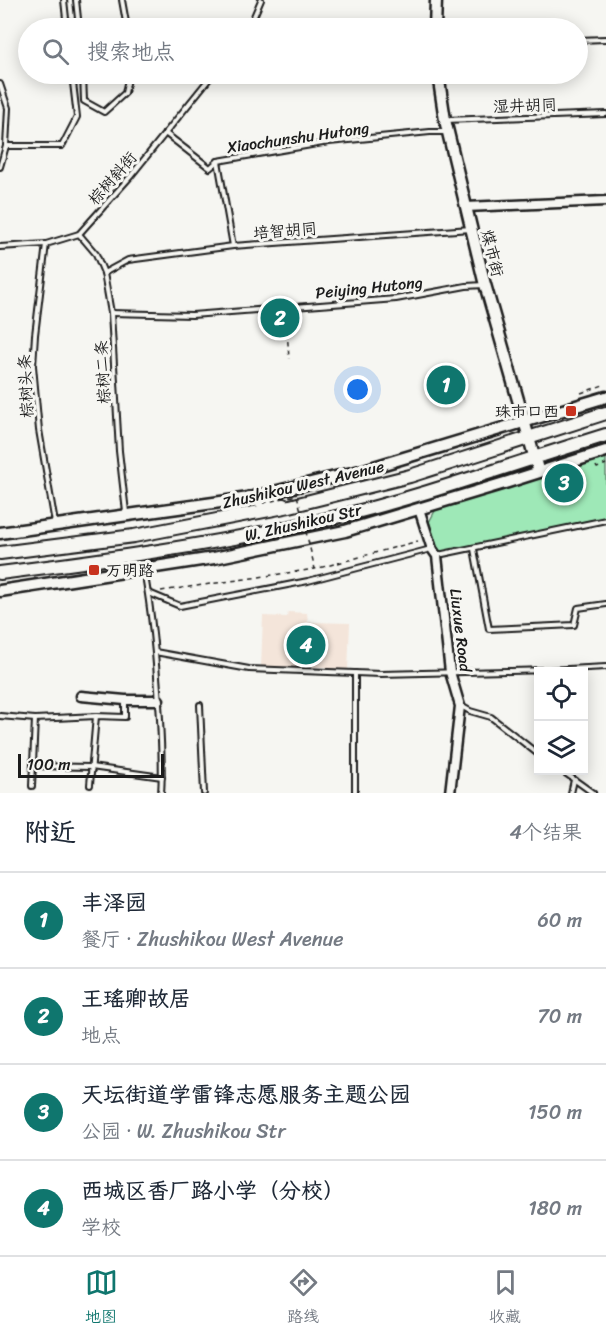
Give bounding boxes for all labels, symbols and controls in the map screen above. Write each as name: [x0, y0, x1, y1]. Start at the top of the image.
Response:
search box: [18, 18, 588, 84]
text: 搜索地点: [87, 32, 175, 71]
icon: search: [39, 35, 72, 68]
street label: 湿井胡同: [493, 90, 558, 121]
street label: Xiaochunshu Hutong: [224, 113, 371, 162]
street label: 棕树斜街: [80, 145, 144, 212]
street label: 培智胡同: [252, 214, 318, 247]
street label: 煤市街: [473, 226, 512, 280]
street label: Peiying Hutong: [314, 267, 424, 308]
pin: 2: [260, 296, 300, 340]
street label: 棕树二条: [86, 339, 119, 405]
street label: 棕树头条: [9, 353, 42, 419]
pin: 1: [426, 362, 466, 408]
your location: [343, 375, 372, 404]
place label: 珠市口西: [495, 397, 559, 426]
marker: 珠市口西: [564, 404, 578, 418]
street label: Zhushikou West Avenue: [219, 452, 387, 517]
pin: 3: [544, 460, 584, 506]
street label: W. Zhushikou Str: [242, 495, 366, 550]
place label: 万明路: [106, 556, 154, 585]
marker: 万明路: [87, 563, 101, 577]
street label: Liuxue Road: [441, 587, 480, 675]
pin: 4: [286, 622, 326, 668]
map controls: [534, 667, 588, 775]
button: locate: [534, 667, 588, 721]
button: layers: [534, 721, 588, 775]
text: 100 m: [27, 750, 71, 779]
scale bar: [18, 751, 164, 778]
text: 附近: [24, 809, 76, 855]
text: 4个结果: [510, 815, 582, 850]
text: 丰泽园: [81, 883, 147, 922]
text: 1: [39, 903, 48, 938]
text: 60 m: [537, 903, 582, 938]
text: 餐厅 · Zhushikou West Avenue: [81, 922, 343, 957]
text: 王瑶卿故居: [81, 979, 191, 1018]
text: 2: [38, 999, 49, 1034]
text: 70 m: [537, 999, 582, 1034]
text: 地点: [81, 1018, 121, 1053]
text: 天坛街道学雷锋志愿服务主题公园: [81, 1075, 411, 1114]
text: 3: [38, 1095, 49, 1130]
text: 150 m: [528, 1095, 582, 1130]
text: 公园 · W. Zhushikou Str: [81, 1114, 286, 1149]
text: 西城区香厂路小学（分校）: [81, 1171, 345, 1210]
text: 4: [37, 1191, 50, 1226]
text: 180 m: [528, 1191, 582, 1226]
text: 学校: [81, 1210, 121, 1245]
tab: 地图: [85, 1266, 118, 1331]
tab: 路线: [287, 1266, 320, 1331]
tab: 收藏: [489, 1266, 522, 1331]

